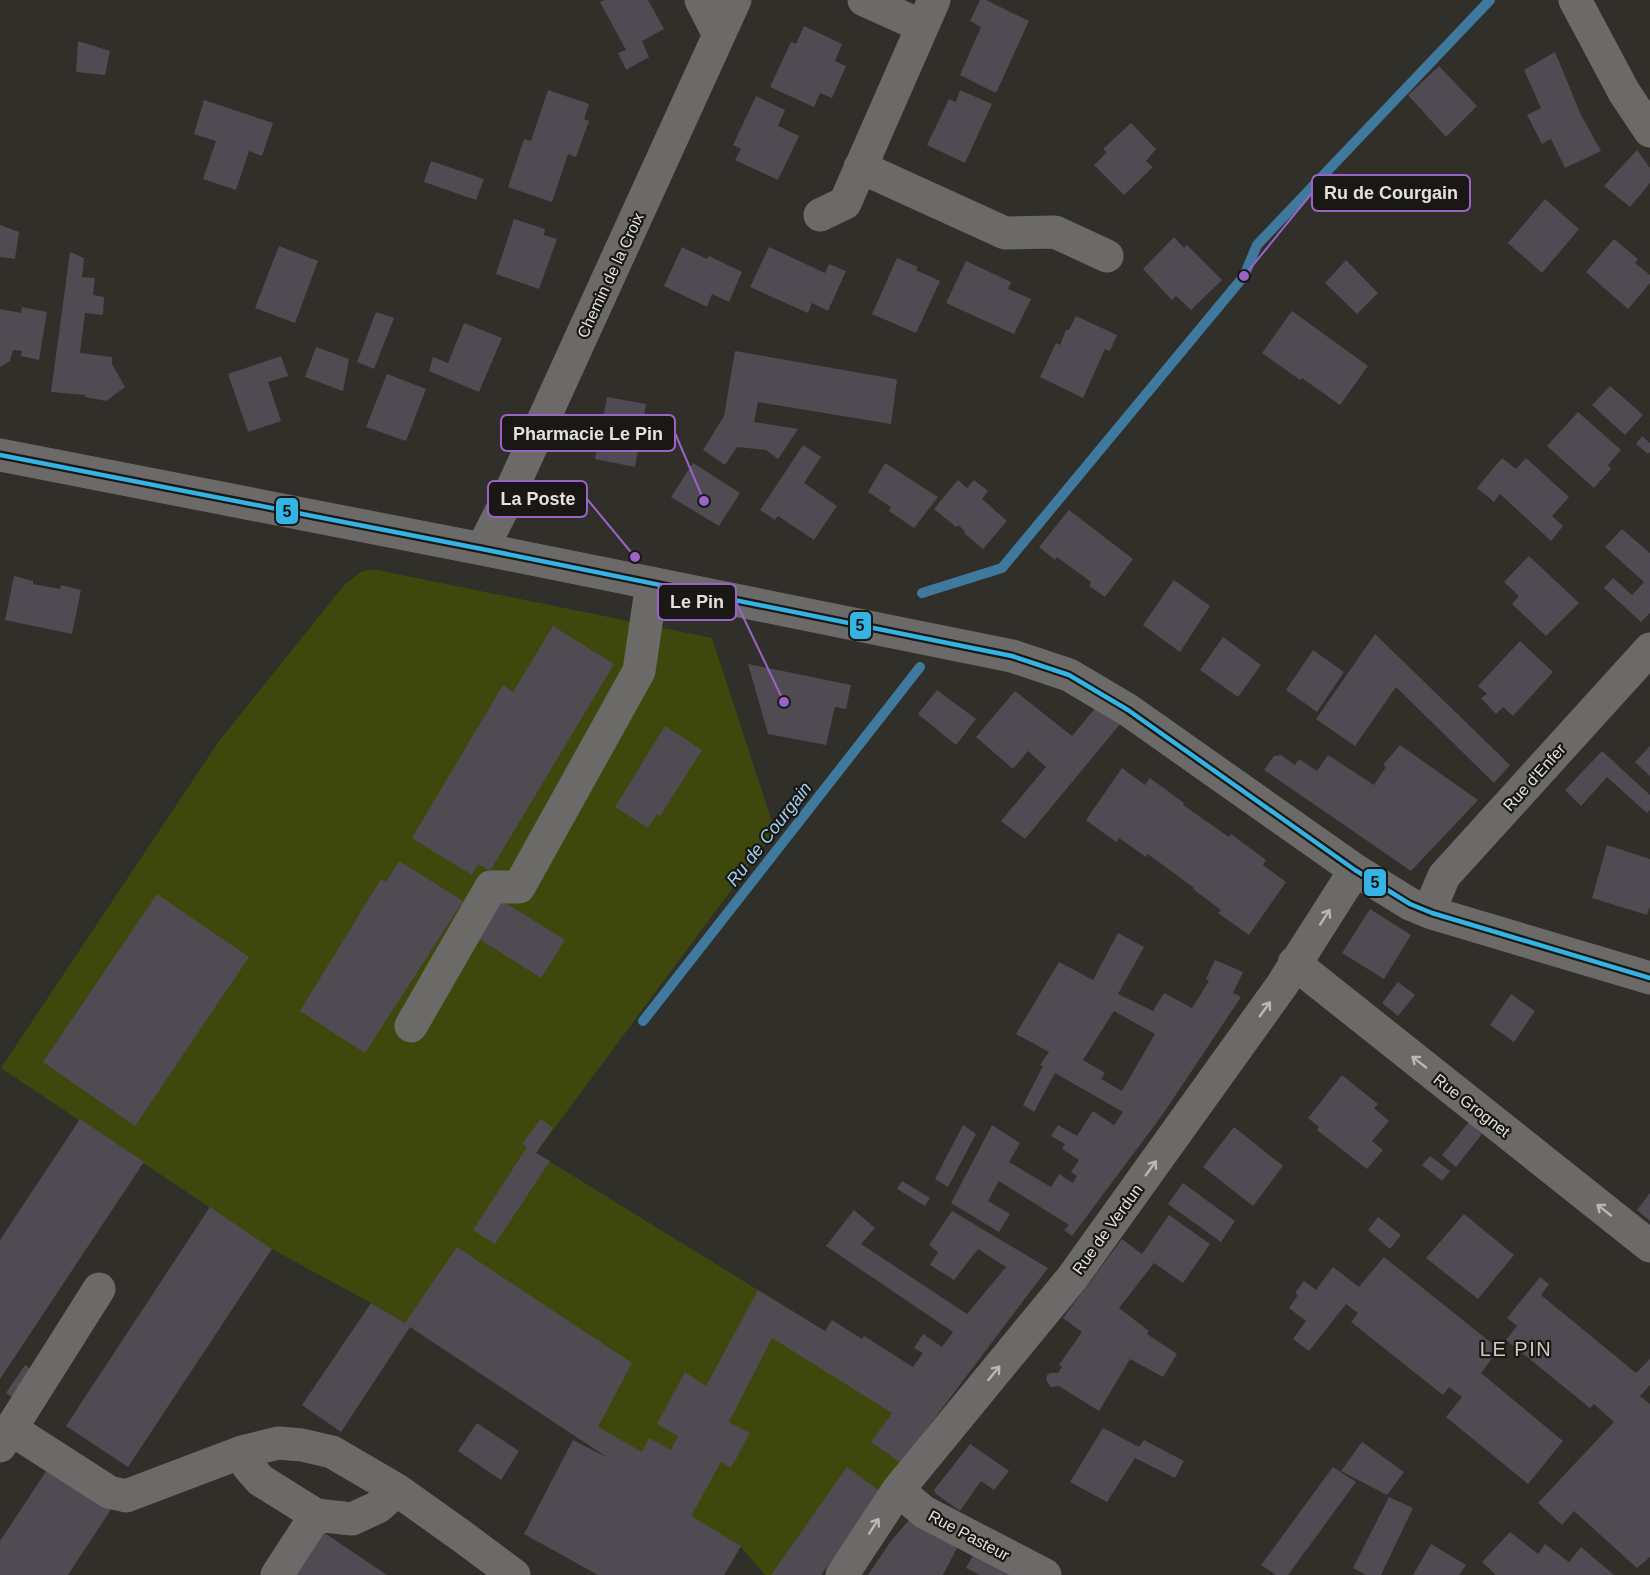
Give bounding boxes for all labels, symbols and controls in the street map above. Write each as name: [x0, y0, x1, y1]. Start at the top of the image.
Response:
callout: Ru de Courgain: [1312, 175, 1470, 211]
text: Ru de Courgain: [1324, 183, 1458, 203]
street label: Chemin de la Croix: [574, 210, 647, 340]
callout: Pharmacie Le Pin: [501, 415, 675, 451]
text: Pharmacie Le Pin: [513, 424, 663, 444]
callout: La Poste: [488, 481, 587, 517]
text: La Poste: [500, 489, 576, 509]
line badge: 5: [275, 497, 299, 525]
text: 5: [283, 503, 292, 520]
callout: Le Pin: [658, 584, 736, 620]
text: Le Pin: [670, 592, 724, 612]
line badge: 5: [849, 611, 872, 640]
text: 5: [856, 617, 865, 634]
street label: Rue d'Enfer: [1500, 740, 1569, 814]
water label: Ru de Courgain: [722, 778, 816, 890]
line badge: 5: [1363, 868, 1387, 897]
text: 5: [1371, 874, 1380, 891]
one-way arrow: [1319, 909, 1331, 926]
one-way arrow: [1258, 1002, 1271, 1018]
one-way arrow: [1411, 1056, 1427, 1069]
street label: Rue Grognet: [1430, 1070, 1513, 1141]
one-way arrow: [1145, 1160, 1157, 1176]
street label: Rue de Verdun: [1069, 1181, 1146, 1277]
one-way arrow: [1596, 1203, 1612, 1216]
district label: LE PIN: [1480, 1338, 1552, 1360]
one-way arrow: [987, 1365, 1000, 1381]
street label: Rue Pasteur: [926, 1507, 1013, 1564]
one-way arrow: [868, 1518, 880, 1535]

